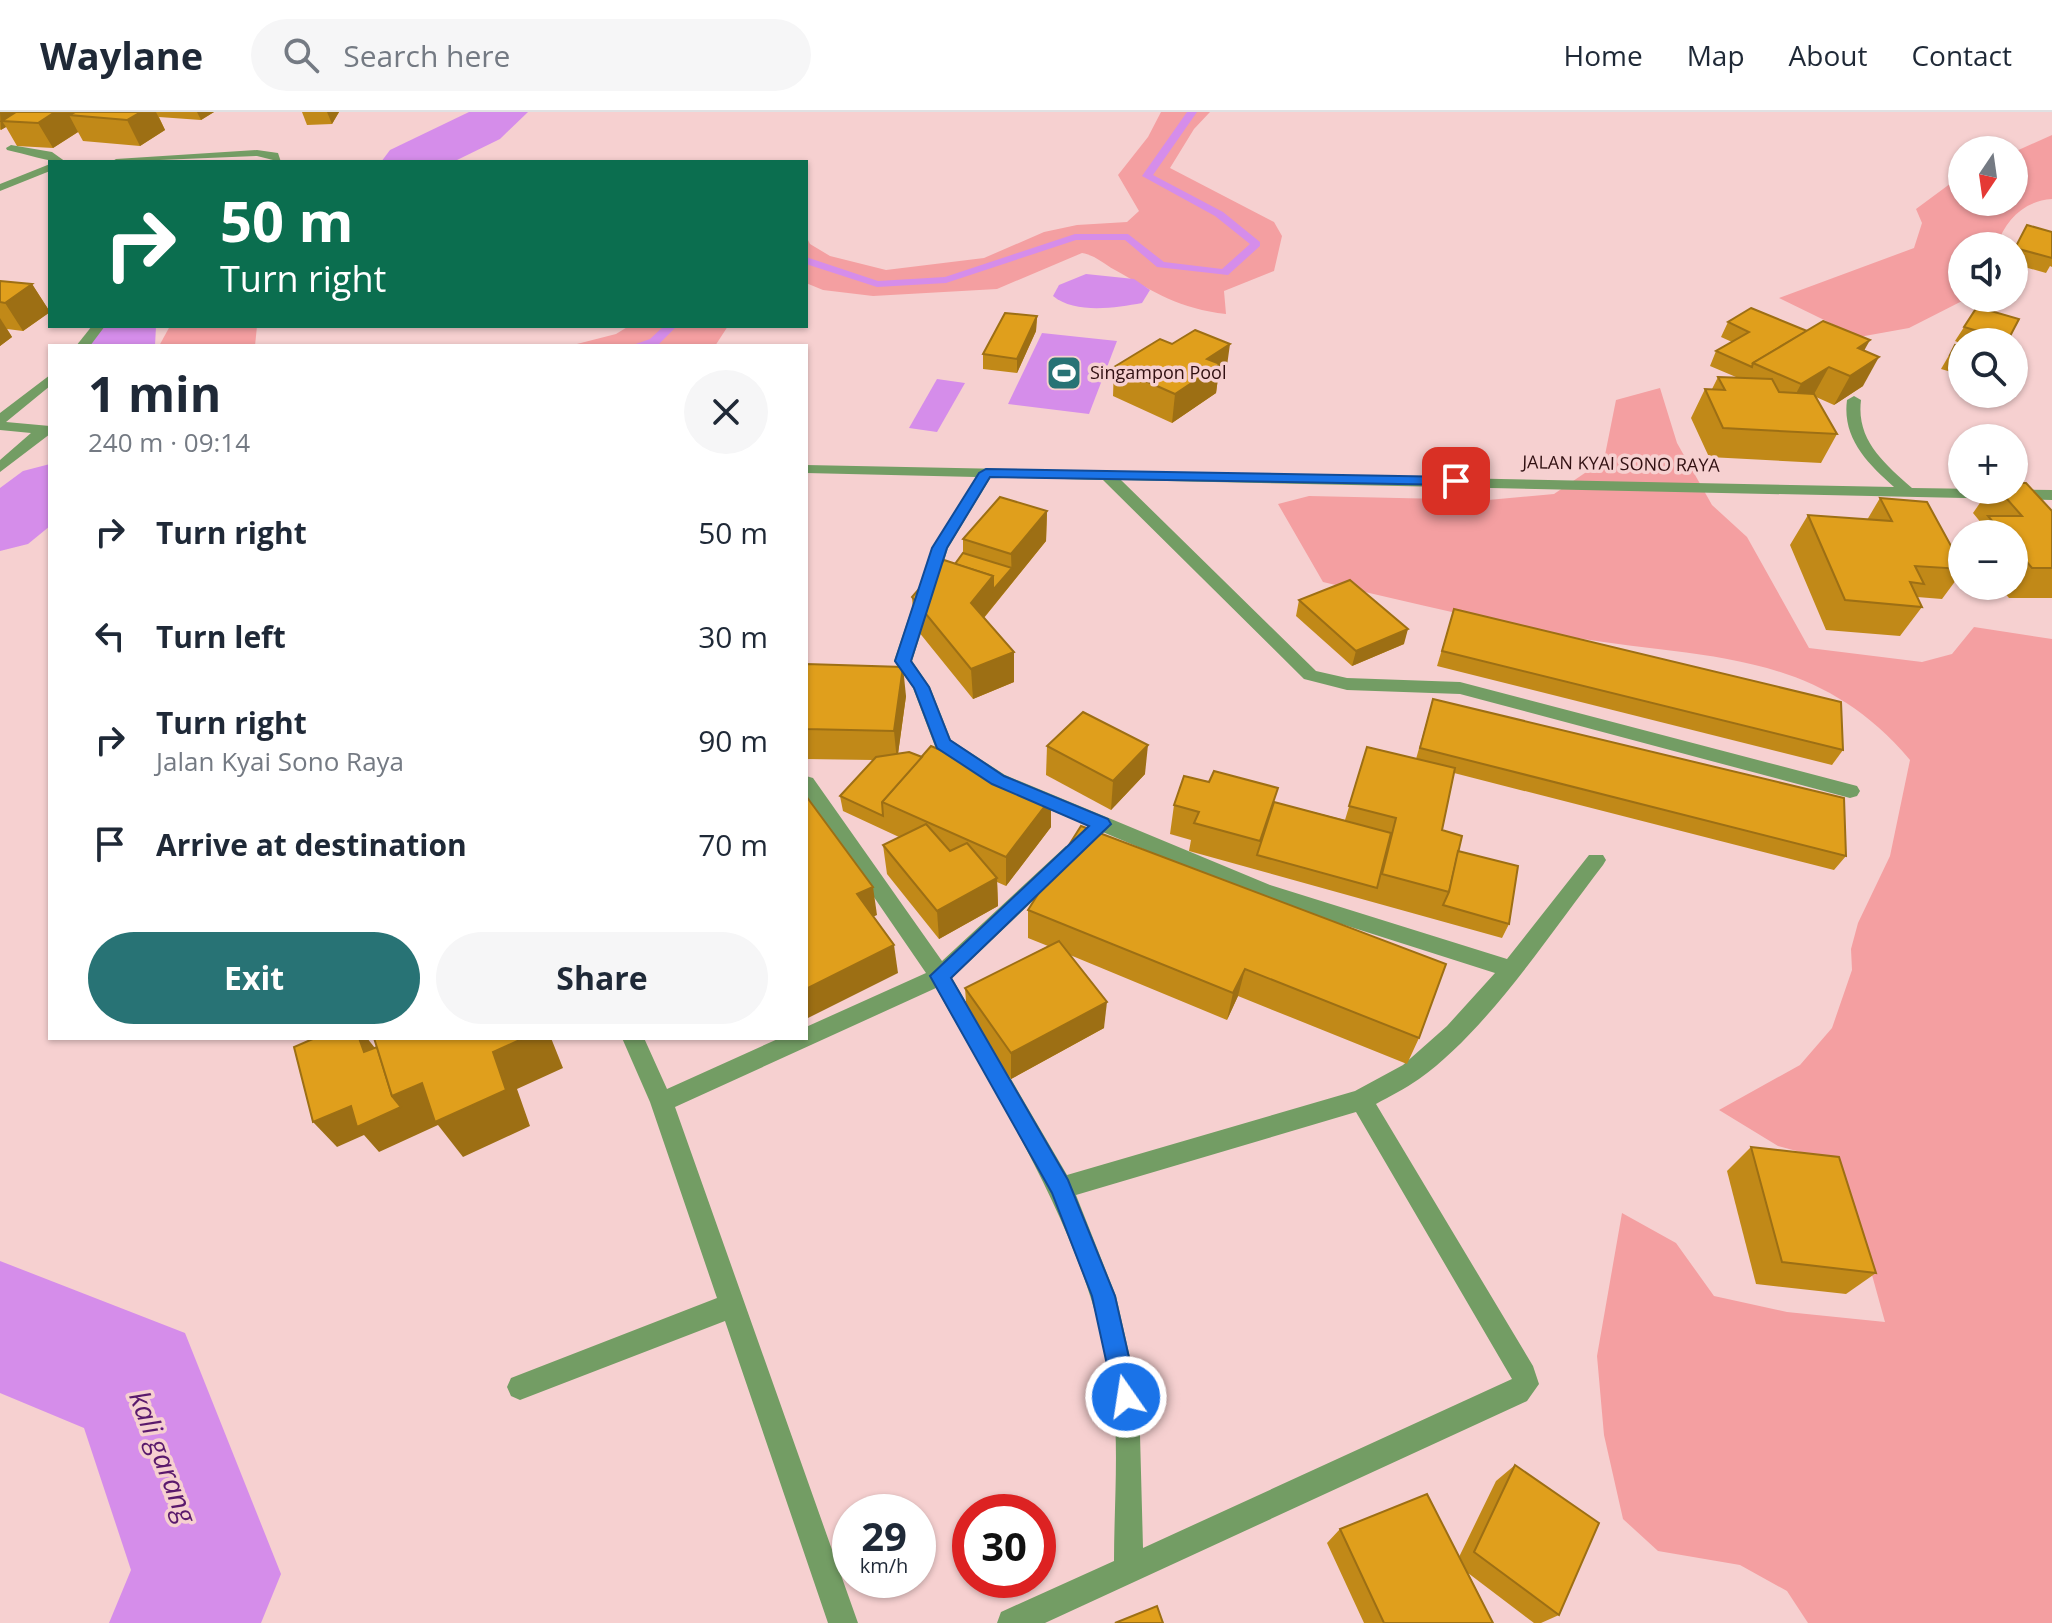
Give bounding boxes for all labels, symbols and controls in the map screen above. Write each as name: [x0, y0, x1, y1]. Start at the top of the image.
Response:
search box: [251, 19, 811, 91]
text: Waylane: [40, 29, 203, 81]
icon: search: [279, 33, 323, 77]
text: Search here: [343, 35, 510, 76]
text: Home: [1564, 36, 1643, 74]
text: Map: [1687, 36, 1745, 74]
text: About: [1789, 36, 1867, 74]
text: Contact: [1911, 36, 2012, 74]
north arrow: [1948, 136, 2028, 216]
map controls: [1948, 136, 2028, 600]
text: 50 m: [220, 182, 354, 258]
icon: right: [88, 192, 192, 296]
button: sound: [1948, 232, 2028, 312]
text: Turn right: [220, 254, 386, 303]
button: search: [1948, 328, 2028, 408]
sports icon: Singampon Pool: [1045, 354, 1083, 392]
place label: Singampon Pool: [1090, 360, 1226, 384]
text: 1 min: [88, 361, 221, 426]
button: close: [684, 370, 768, 454]
text: 240 m · 09:14: [88, 424, 250, 460]
button: +: [1948, 424, 2028, 504]
pin: [1422, 447, 1490, 515]
street label: JALAN KYAI SONO RAYA: [1520, 449, 1721, 477]
icon: arrive: [1434, 459, 1478, 503]
icon: right: [88, 510, 132, 554]
text: Turn right: [156, 512, 307, 553]
text: 50 m: [698, 512, 768, 553]
button: −: [1948, 520, 2028, 600]
icon: left: [88, 614, 132, 658]
text: Turn left: [156, 616, 286, 657]
text: 30 m: [698, 616, 768, 657]
text: Turn right: [156, 702, 307, 743]
icon: right: [88, 718, 132, 762]
text: 90 m: [698, 720, 768, 761]
text: Jalan Kyai Sono Raya: [156, 743, 404, 779]
icon: arrive: [88, 822, 132, 866]
text: Arrive at destination: [156, 824, 467, 865]
text: 70 m: [698, 824, 768, 865]
button: Exit: [88, 932, 420, 1024]
button: Share: [436, 932, 768, 1024]
position arrow: [1084, 1355, 1168, 1439]
water label: kali garang: [121, 1385, 207, 1530]
speed limit sign: 30: [952, 1494, 1056, 1598]
text: 29: [861, 1508, 907, 1563]
text: km/h: [860, 1552, 908, 1579]

